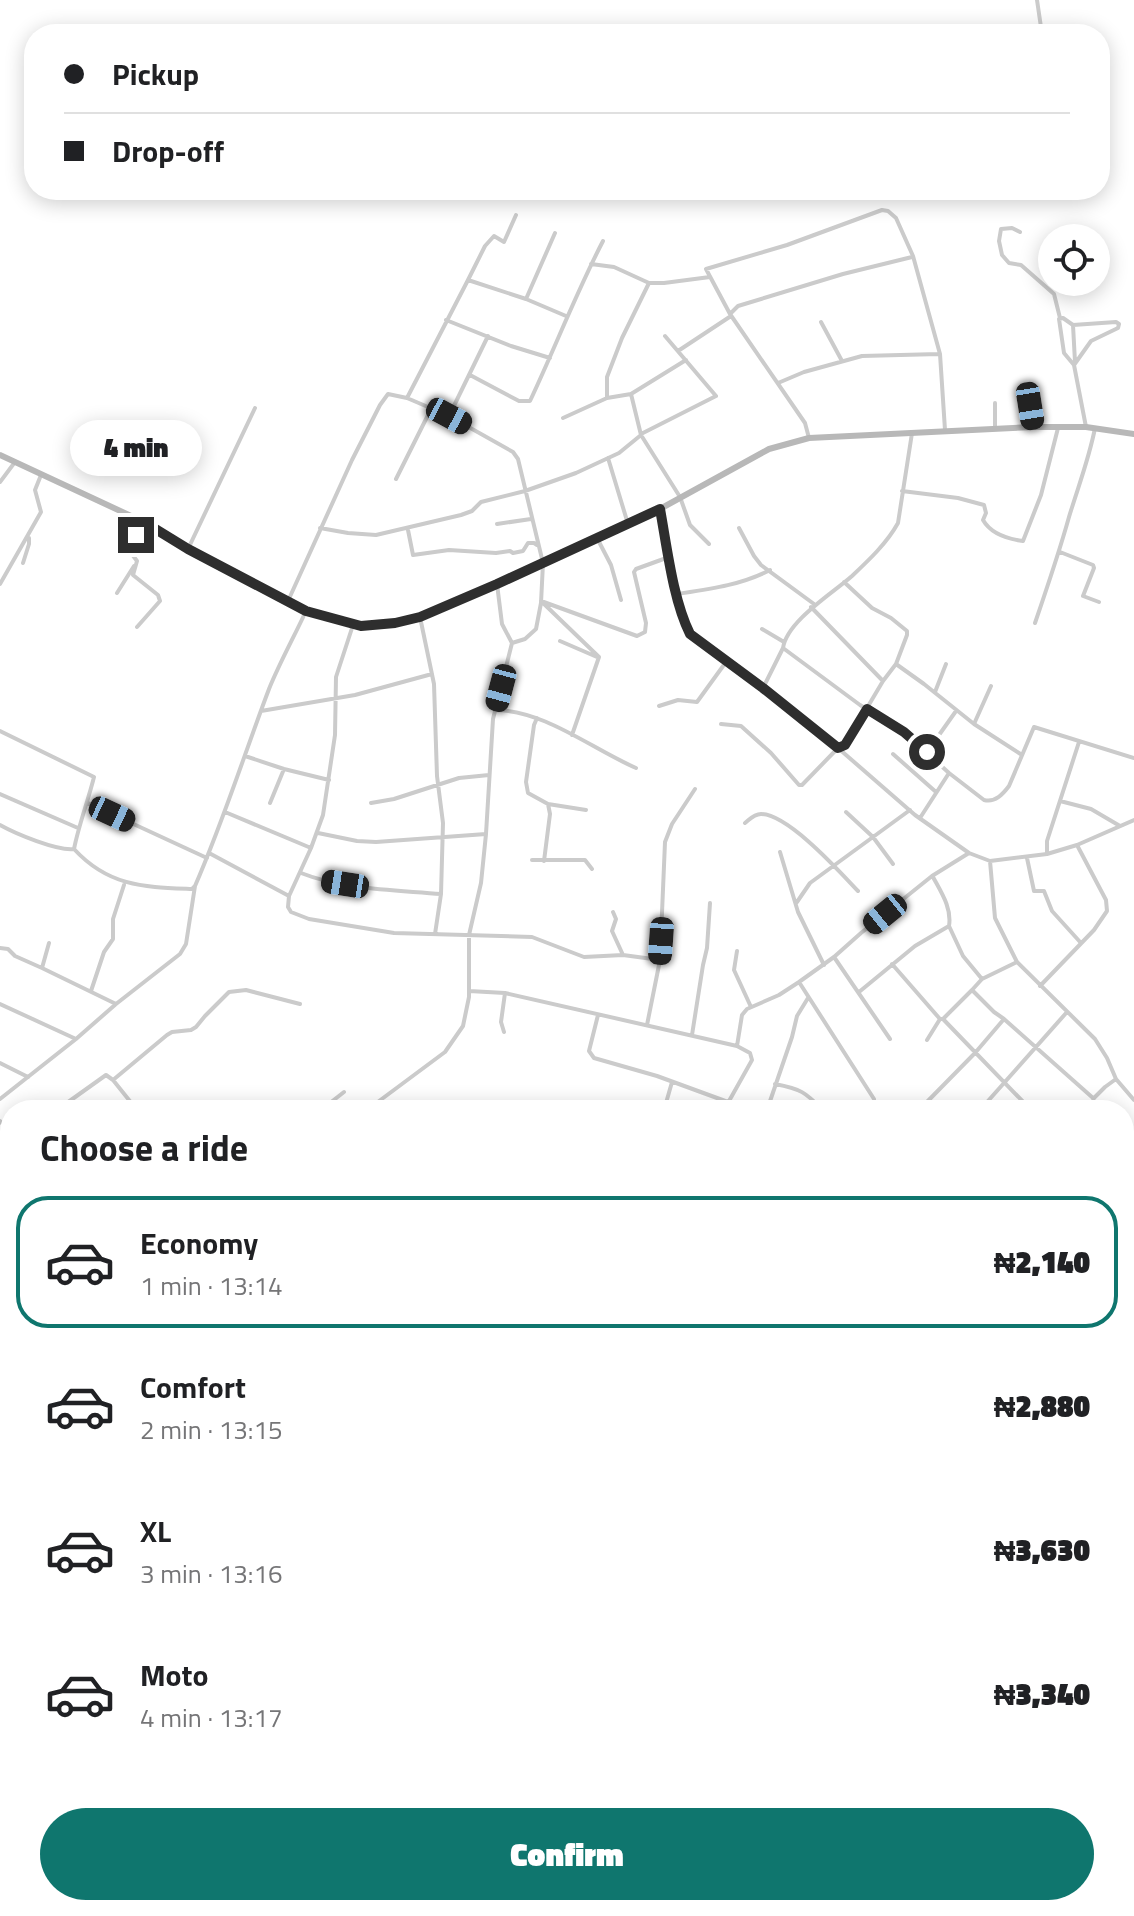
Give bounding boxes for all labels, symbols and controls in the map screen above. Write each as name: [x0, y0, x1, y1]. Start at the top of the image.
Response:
text: Pickup: [112, 51, 199, 97]
text: Drop-off: [112, 128, 224, 174]
map controls: [1038, 224, 1110, 296]
button: locate: [1038, 224, 1110, 296]
car: [1014, 380, 1046, 432]
car: [422, 394, 476, 438]
callout: 4 min: [70, 419, 202, 475]
text: 4 min: [104, 428, 168, 467]
route end: [118, 517, 154, 553]
car: [483, 662, 519, 714]
route start: [909, 734, 945, 770]
car: [85, 793, 139, 835]
car: [319, 868, 371, 900]
car: [859, 890, 911, 938]
car: [647, 916, 675, 966]
text: Choose a ride: [40, 1120, 248, 1175]
text: Economy: [140, 1220, 258, 1266]
icon: car: [44, 1226, 116, 1298]
text: ₦2,140: [994, 1239, 1090, 1285]
text: 1 min · 13:14: [140, 1266, 283, 1305]
text: Comfort: [140, 1364, 246, 1410]
icon: car: [44, 1370, 116, 1442]
text: ₦2,880: [994, 1383, 1090, 1429]
text: 2 min · 13:15: [140, 1410, 283, 1449]
text: XL: [140, 1508, 171, 1554]
icon: car: [44, 1514, 116, 1586]
text: ₦3,630: [994, 1527, 1090, 1573]
text: 3 min · 13:16: [140, 1554, 283, 1593]
text: Moto: [140, 1652, 208, 1698]
icon: car: [44, 1658, 116, 1730]
text: ₦3,340: [994, 1671, 1090, 1717]
text: 4 min · 13:17: [140, 1698, 283, 1737]
button: Confirm: [40, 1808, 1094, 1900]

